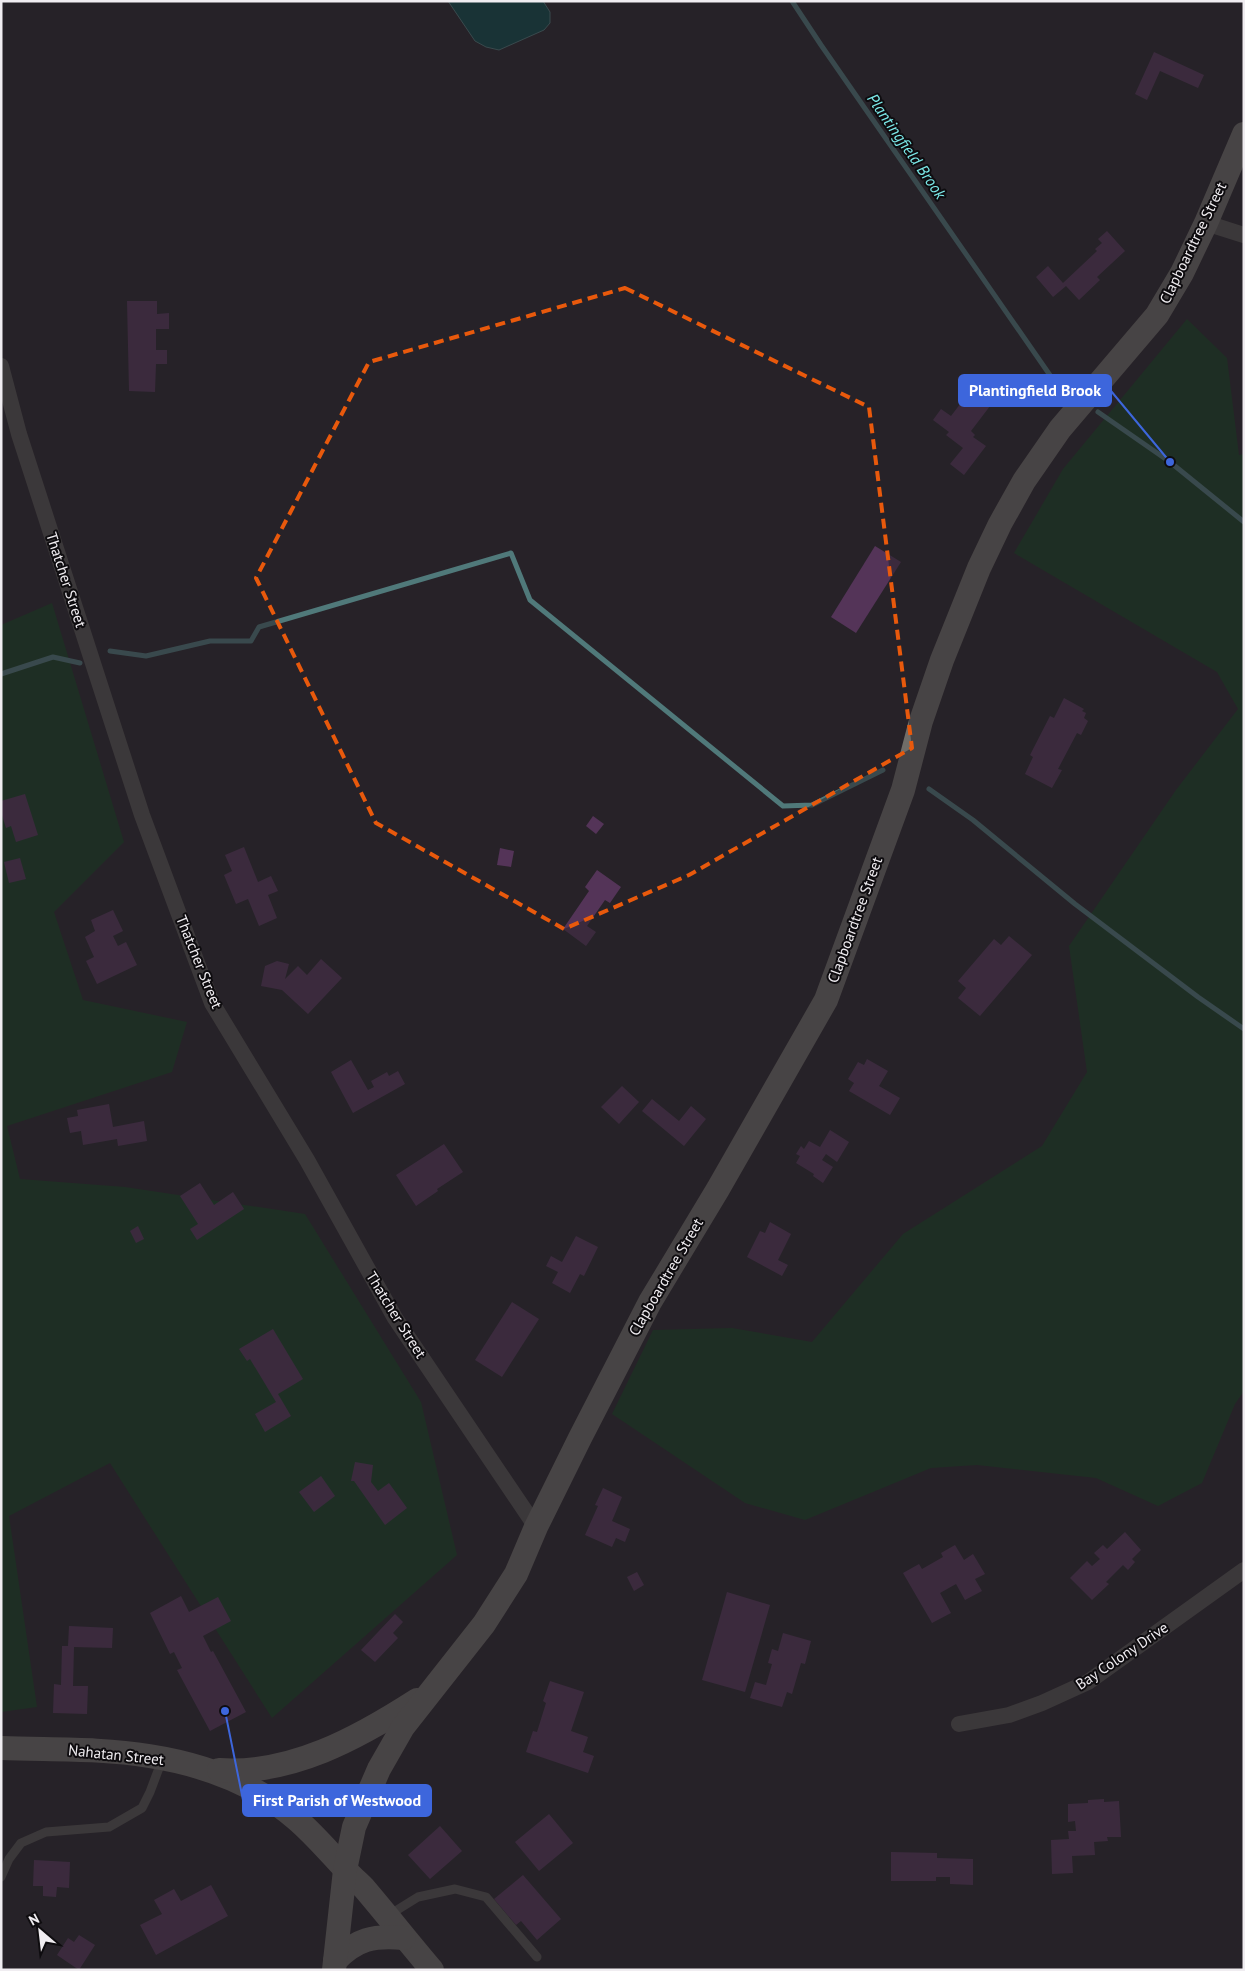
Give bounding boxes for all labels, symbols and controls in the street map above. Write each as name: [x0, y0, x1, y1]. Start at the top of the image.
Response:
water label: Plantingfield Brook: [863, 89, 951, 203]
street label: Clapboardtree Street: [1155, 179, 1230, 307]
callout: Plantingfield Brook: [959, 375, 1111, 406]
text: Plantingfield Brook: [969, 380, 1101, 400]
street label: Thatcher Street: [42, 530, 91, 630]
street label: Clapboardtree Street: [823, 854, 886, 985]
street label: Thatcher Street: [172, 912, 227, 1011]
street label: Clapboardtree Street: [624, 1214, 707, 1339]
street label: Thatcher Street: [362, 1268, 431, 1362]
street label: Bay Colony Drive: [1072, 1618, 1172, 1694]
street label: Nahatan Street: [67, 1740, 165, 1769]
callout: First Parish of Westwood: [243, 1785, 431, 1816]
text: First Parish of Westwood: [253, 1790, 421, 1810]
north arrow: [15, 1906, 65, 1956]
text: N: [26, 1909, 42, 1930]

